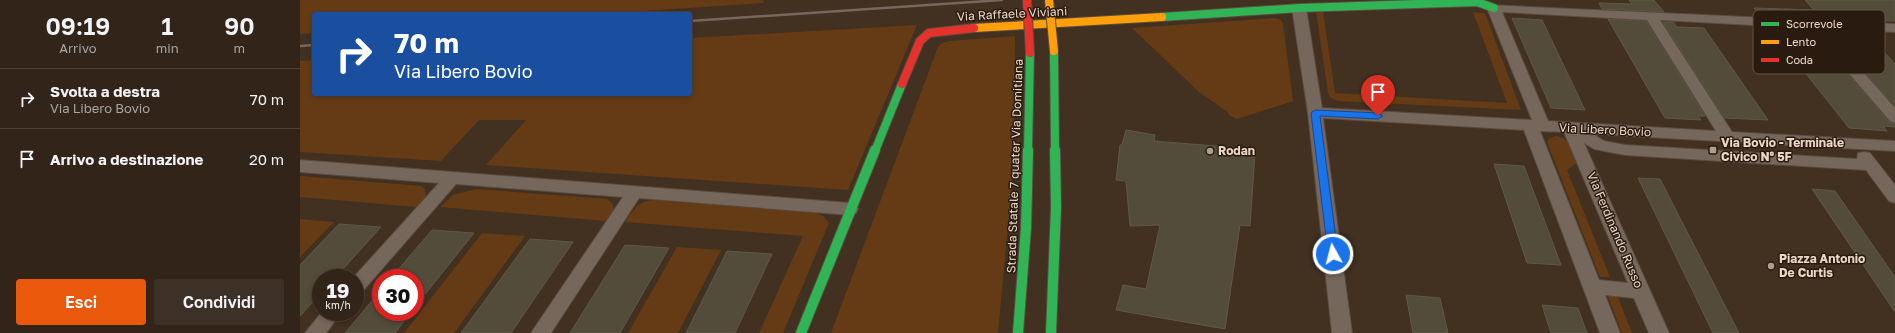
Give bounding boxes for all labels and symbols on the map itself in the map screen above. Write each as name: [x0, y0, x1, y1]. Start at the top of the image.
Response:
street label: Via Raffaele Viviani: [956, 3, 1068, 24]
legend: [1753, 10, 1885, 74]
text: Scorrevole: [1786, 17, 1843, 30]
text: Lento: [1786, 35, 1817, 48]
text: Coda: [1786, 53, 1813, 66]
street label: Strada Statale 7 quater Via Domitiana: [1003, 59, 1026, 273]
pin: [1361, 75, 1395, 116]
street label: Via Libero Bovio: [1559, 120, 1652, 139]
place label: Via Bovio - Terminale Civico N° 5F: [1721, 135, 1844, 164]
place label: Rodan: [1218, 143, 1255, 158]
marker: Via Bovio - Terminale Civico N° 5F: [1708, 145, 1718, 155]
marker: Rodan: [1205, 146, 1215, 156]
street label: Via Ferdinando Russo: [1584, 170, 1647, 290]
position arrow: [1312, 233, 1354, 275]
place label: Piazza Antonio De Curtis: [1779, 251, 1865, 280]
marker: Piazza Antonio De Curtis: [1766, 261, 1776, 271]
speed limit sign: 30: [372, 269, 424, 321]

